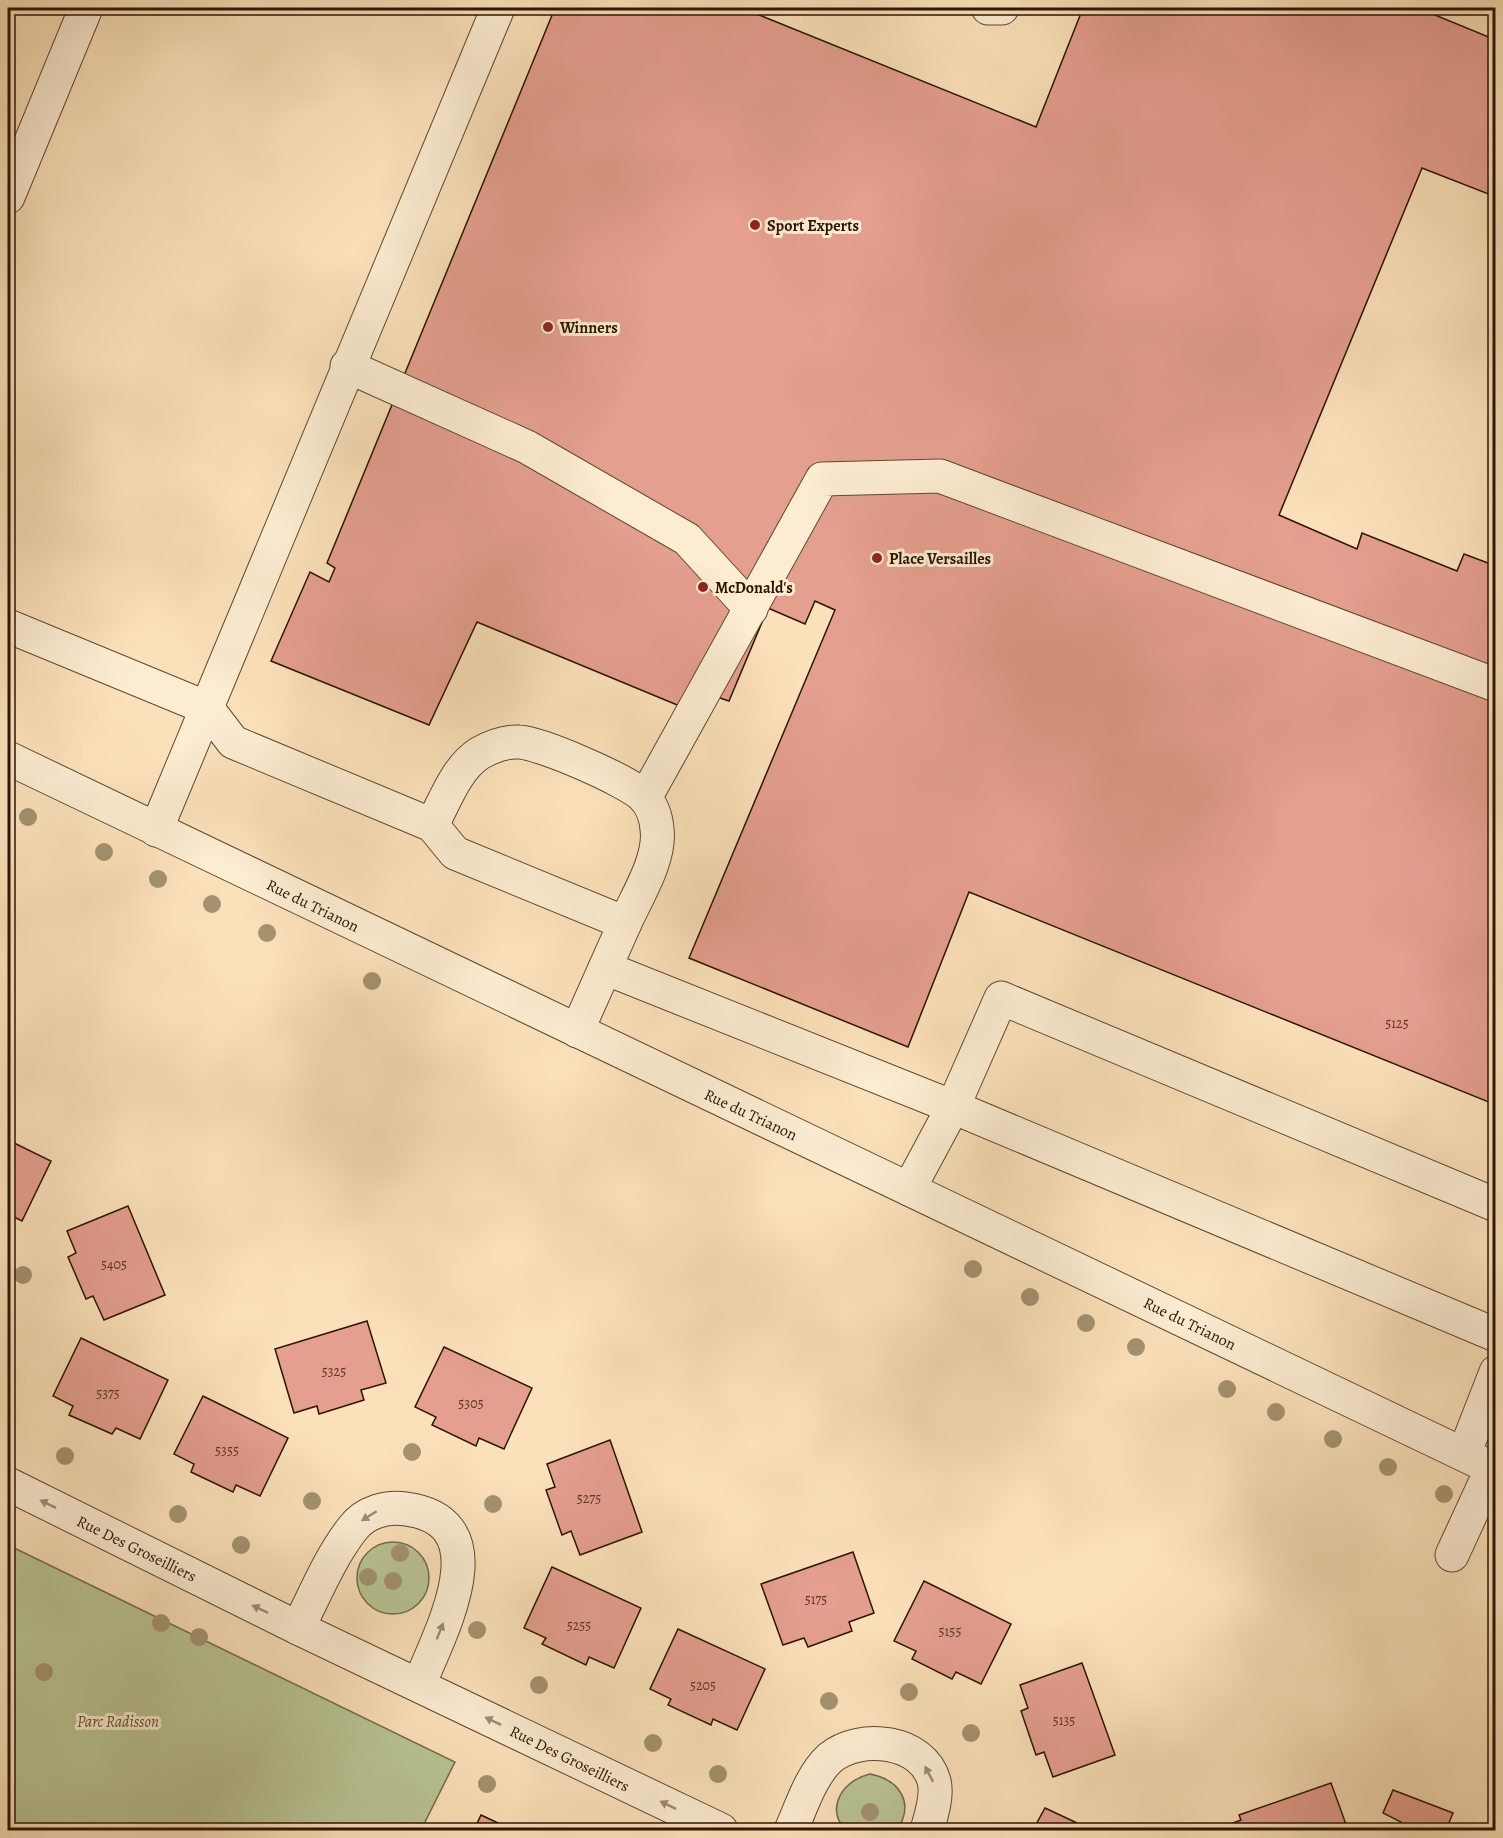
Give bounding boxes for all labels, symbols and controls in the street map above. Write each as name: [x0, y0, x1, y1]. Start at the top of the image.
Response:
place label: Sport Experts: [767, 215, 859, 237]
marker: Sport Experts: [748, 218, 762, 232]
place label: Winners: [559, 317, 618, 339]
marker: Winners: [541, 320, 555, 334]
place label: Place Versailles: [889, 548, 991, 570]
marker: Place Versailles: [870, 551, 884, 565]
place label: McDonald's: [715, 577, 793, 599]
marker: McDonald's: [696, 580, 710, 594]
street label: Rue du Trianon: [263, 874, 363, 938]
house number: 5125: [1385, 1014, 1409, 1033]
street label: Rue du Trianon: [700, 1084, 801, 1146]
house number: 5405: [101, 1255, 127, 1274]
street label: Rue du Trianon: [1140, 1292, 1240, 1356]
house number: 5325: [322, 1362, 346, 1381]
house number: 5375: [96, 1384, 120, 1403]
house number: 5305: [458, 1394, 484, 1413]
house number: 5355: [215, 1441, 239, 1460]
house number: 5275: [577, 1489, 601, 1508]
one-way arrow: [39, 1499, 56, 1509]
street label: Rue Des Groseilliers: [73, 1510, 200, 1587]
one-way arrow: [360, 1511, 377, 1521]
house number: 5175: [805, 1590, 827, 1609]
one-way arrow: [251, 1604, 268, 1614]
house number: 5255: [567, 1616, 591, 1635]
one-way arrow: [436, 1622, 445, 1640]
house number: 5155: [939, 1622, 961, 1641]
house number: 5205: [690, 1676, 716, 1695]
park label: Parc Radisson: [77, 1711, 159, 1733]
house number: 5135: [1053, 1711, 1075, 1730]
one-way arrow: [484, 1716, 501, 1725]
street label: Rue Des Groseilliers: [506, 1720, 633, 1797]
one-way arrow: [925, 1765, 935, 1783]
one-way arrow: [660, 1801, 677, 1810]

